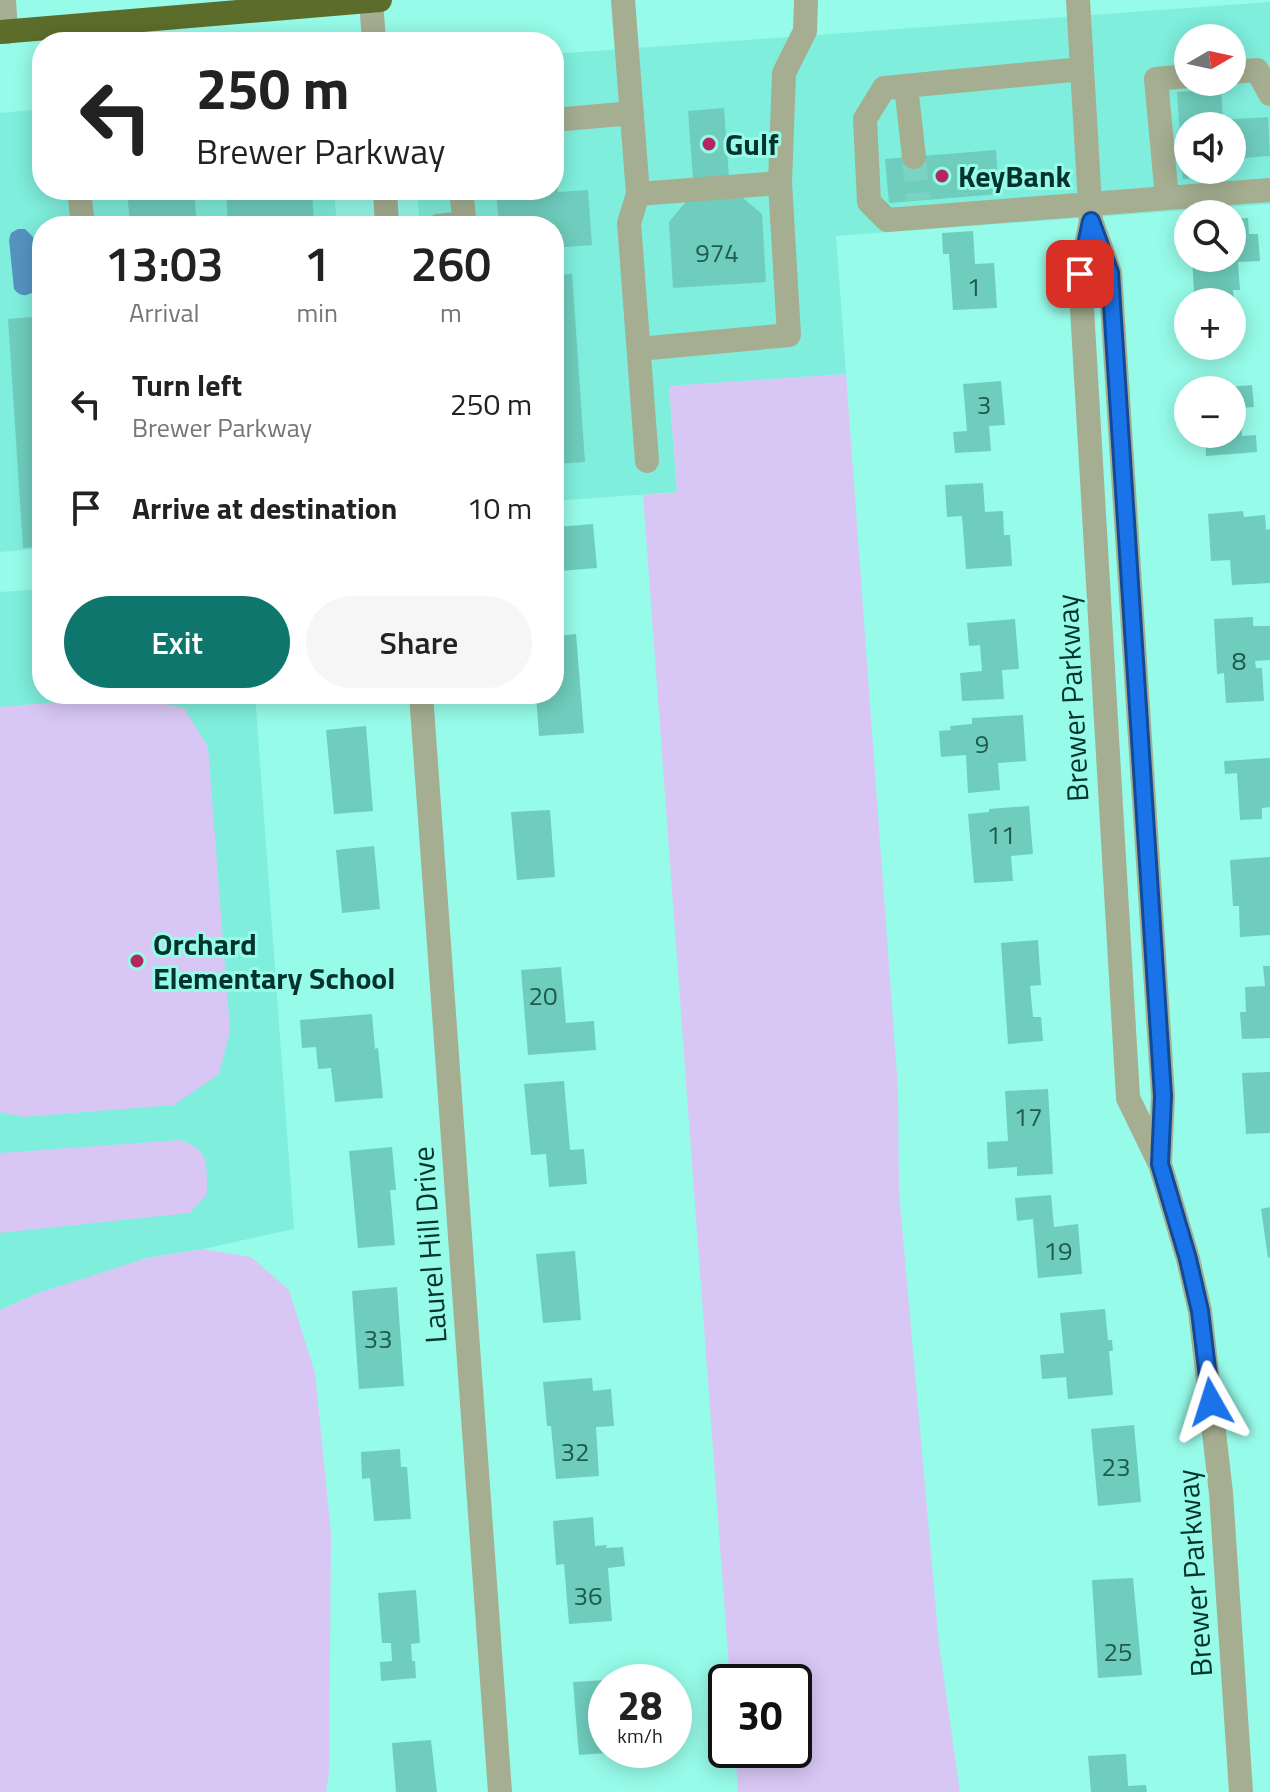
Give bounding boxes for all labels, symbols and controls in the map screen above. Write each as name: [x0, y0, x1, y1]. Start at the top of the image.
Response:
north arrow: [1174, 24, 1246, 96]
map controls: [1174, 24, 1246, 448]
text: 250 m: [196, 46, 349, 131]
icon: left: [64, 64, 168, 168]
button: sound: [1174, 112, 1246, 184]
place label: Gulf: [725, 121, 779, 167]
text: Brewer Parkway: [196, 123, 445, 178]
marker: Gulf: [700, 135, 718, 153]
place label: KeyBank: [958, 153, 1072, 199]
marker: KeyBank: [933, 167, 951, 185]
button: search: [1174, 200, 1246, 272]
text: 13:03: [105, 227, 224, 300]
text: 1: [304, 227, 331, 300]
text: 260: [411, 227, 491, 300]
house number: 974: [695, 233, 739, 272]
pin: [1046, 240, 1114, 308]
icon: arrive: [1058, 252, 1102, 296]
house number: 1: [967, 267, 981, 306]
button: +: [1174, 288, 1246, 360]
text: Arrival: [129, 293, 199, 332]
text: min: [296, 293, 338, 332]
text: m: [440, 293, 462, 332]
text: Turn left: [132, 362, 242, 408]
button: −: [1174, 376, 1246, 448]
text: 250 m: [450, 381, 532, 427]
icon: left: [64, 382, 108, 426]
house number: 3: [977, 385, 991, 424]
text: Brewer Parkway: [132, 408, 312, 447]
text: Arrive at destination: [132, 485, 397, 531]
text: 10 m: [467, 485, 532, 531]
icon: arrive: [64, 486, 108, 530]
street label: Brewer Parkway: [1044, 593, 1100, 803]
button: Exit: [64, 596, 290, 688]
button: Share: [306, 596, 532, 688]
house number: 8: [1232, 641, 1246, 680]
house number: 9: [975, 724, 989, 763]
house number: 11: [986, 815, 1016, 854]
place label: Orchard Elementary School: [153, 921, 395, 1001]
marker: Orchard Elementary School: [128, 952, 146, 970]
house number: 20: [528, 976, 558, 1015]
house number: 17: [1013, 1097, 1043, 1136]
street label: Laurel Hill Drive: [399, 1145, 459, 1345]
house number: 19: [1043, 1231, 1073, 1270]
house number: 33: [363, 1319, 393, 1358]
position arrow: [1169, 1360, 1253, 1444]
house number: 32: [560, 1432, 590, 1471]
house number: 23: [1101, 1447, 1131, 1486]
street label: Brewer Parkway: [1164, 1468, 1224, 1678]
house number: 36: [573, 1576, 603, 1615]
house number: 25: [1103, 1632, 1133, 1671]
speed limit sign: 30: [708, 1664, 812, 1768]
text: 28: [618, 1675, 662, 1736]
text: km/h: [617, 1720, 663, 1751]

